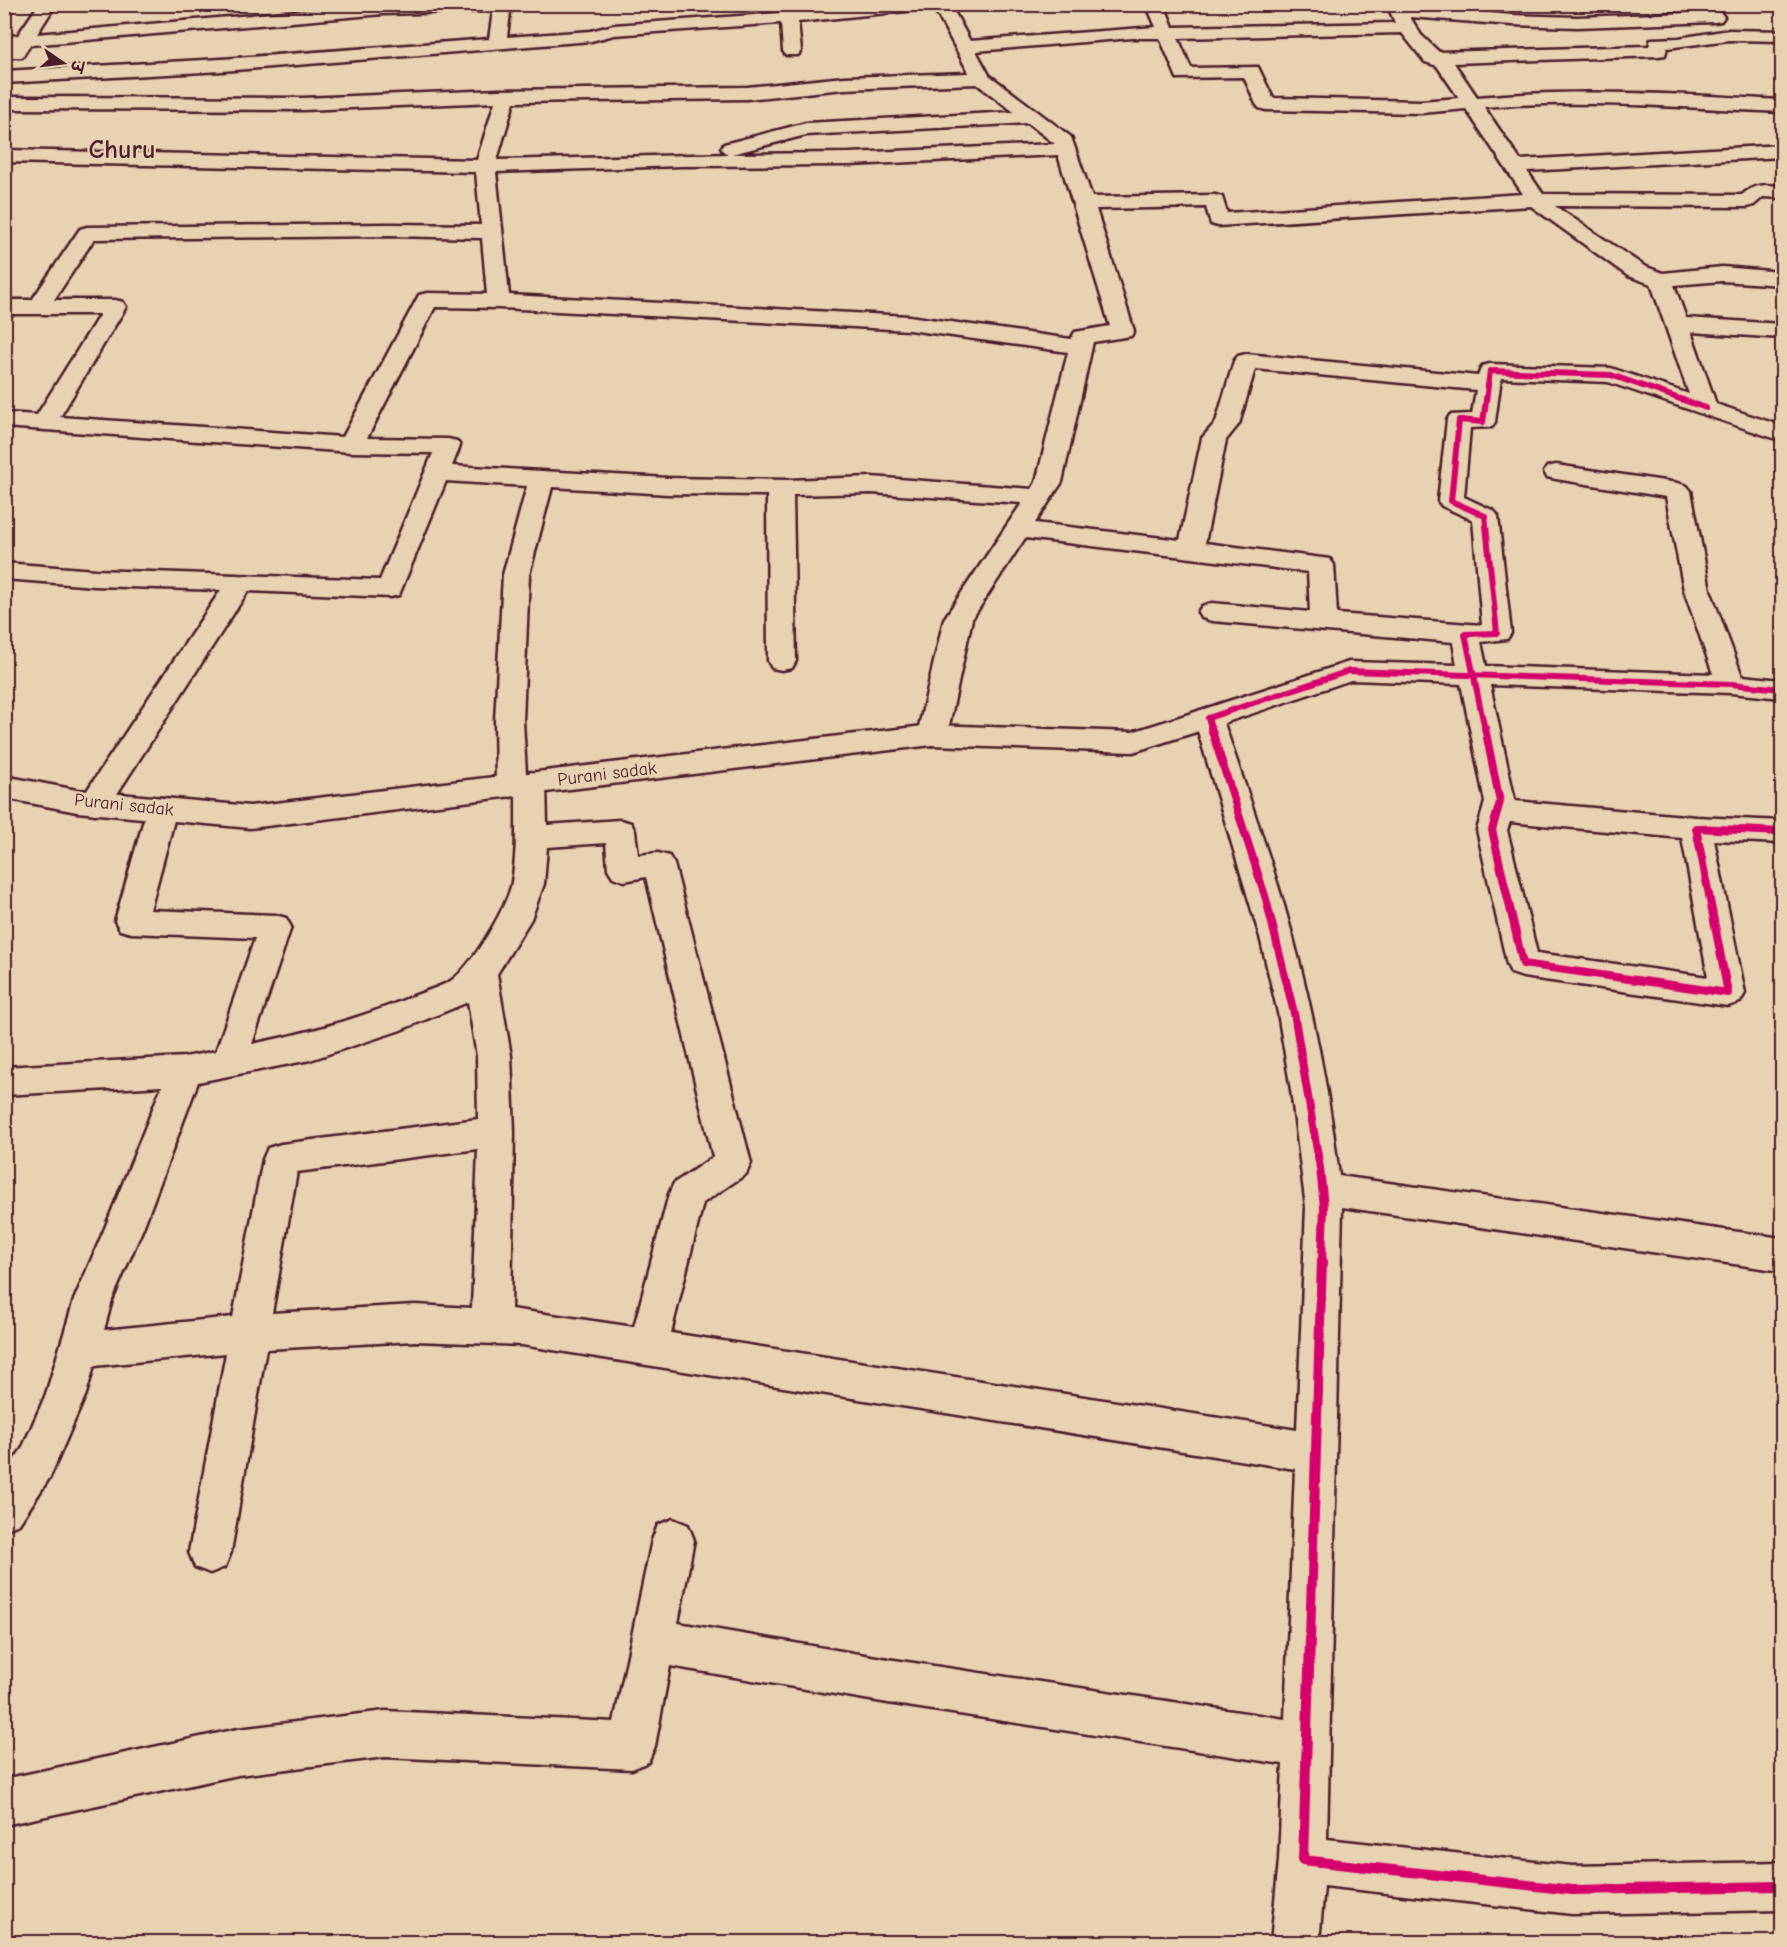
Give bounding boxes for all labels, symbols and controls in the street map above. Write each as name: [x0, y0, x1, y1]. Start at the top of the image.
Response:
north arrow: [33, 33, 93, 93]
text: उ: [66, 57, 87, 75]
district label: Churu: [89, 135, 155, 165]
street label: Purani sadak: [556, 757, 658, 790]
street label: Purani sadak: [73, 789, 175, 821]

